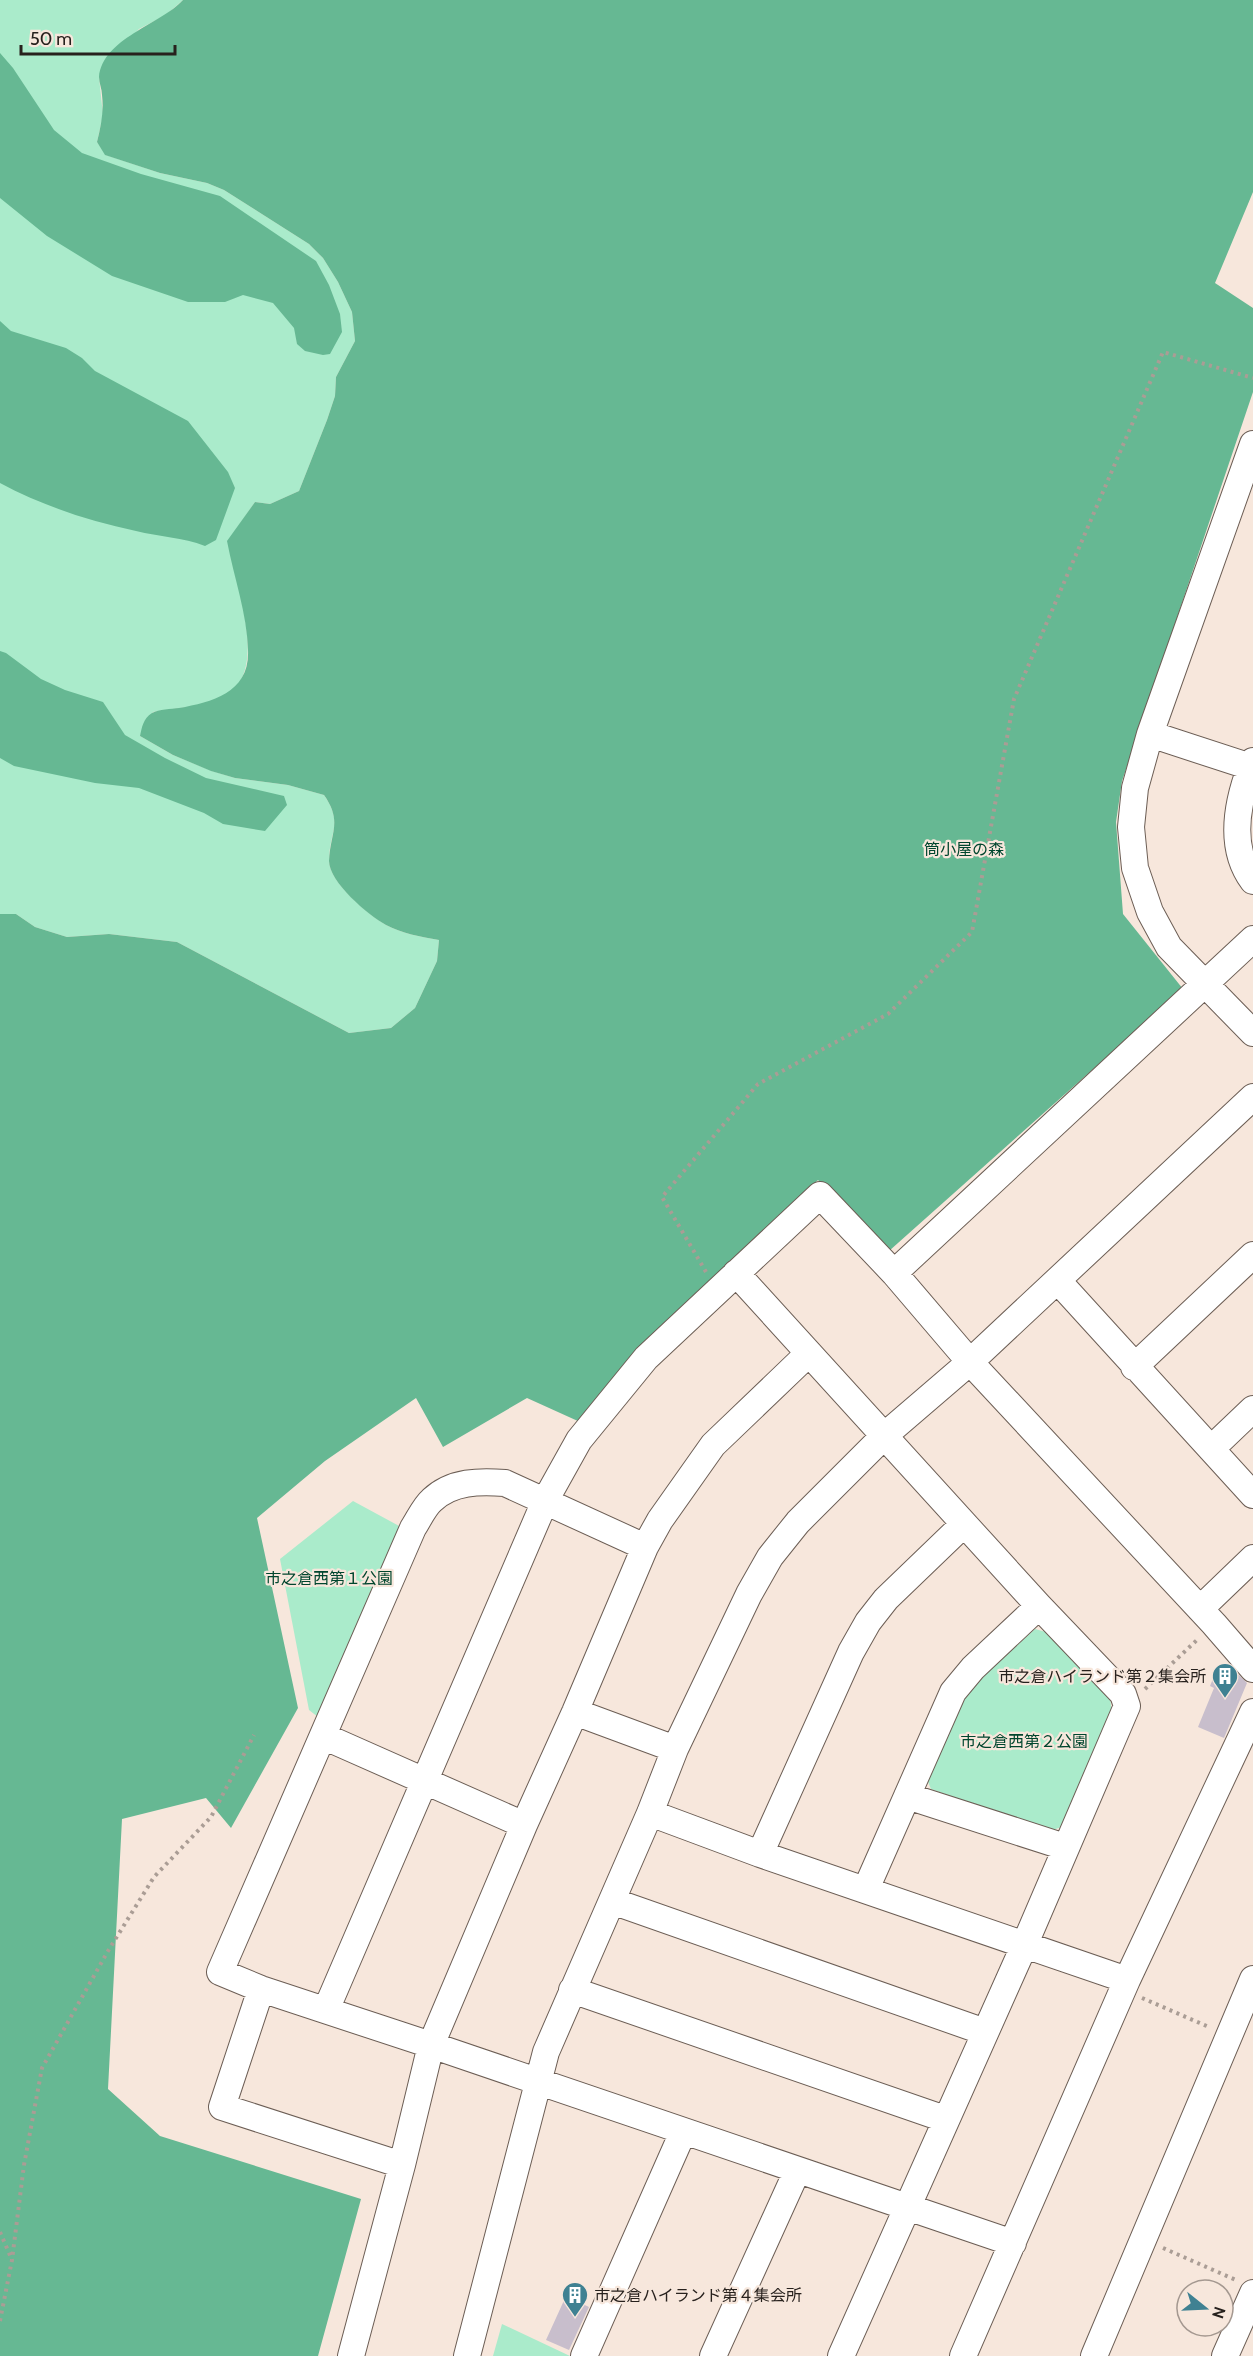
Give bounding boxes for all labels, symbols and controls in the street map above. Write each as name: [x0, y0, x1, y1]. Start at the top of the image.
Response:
scale bar: [21, 18, 176, 56]
text: 50 m: [30, 28, 72, 50]
park label: 筒小屋の森: [924, 840, 1004, 859]
park label: 市之倉西第１公園: [265, 1569, 393, 1588]
building icon: 市之倉ハイランド第２集会所: [1210, 1661, 1240, 1699]
place label: 市之倉ハイランド第２集会所: [998, 1667, 1206, 1686]
park label: 市之倉西第２公園: [960, 1732, 1088, 1751]
north arrow: [1175, 2278, 1235, 2338]
building icon: 市之倉ハイランド第４集会所: [560, 2280, 590, 2318]
place label: 市之倉ハイランド第４集会所: [594, 2286, 802, 2305]
text: N: [1208, 2304, 1230, 2321]

